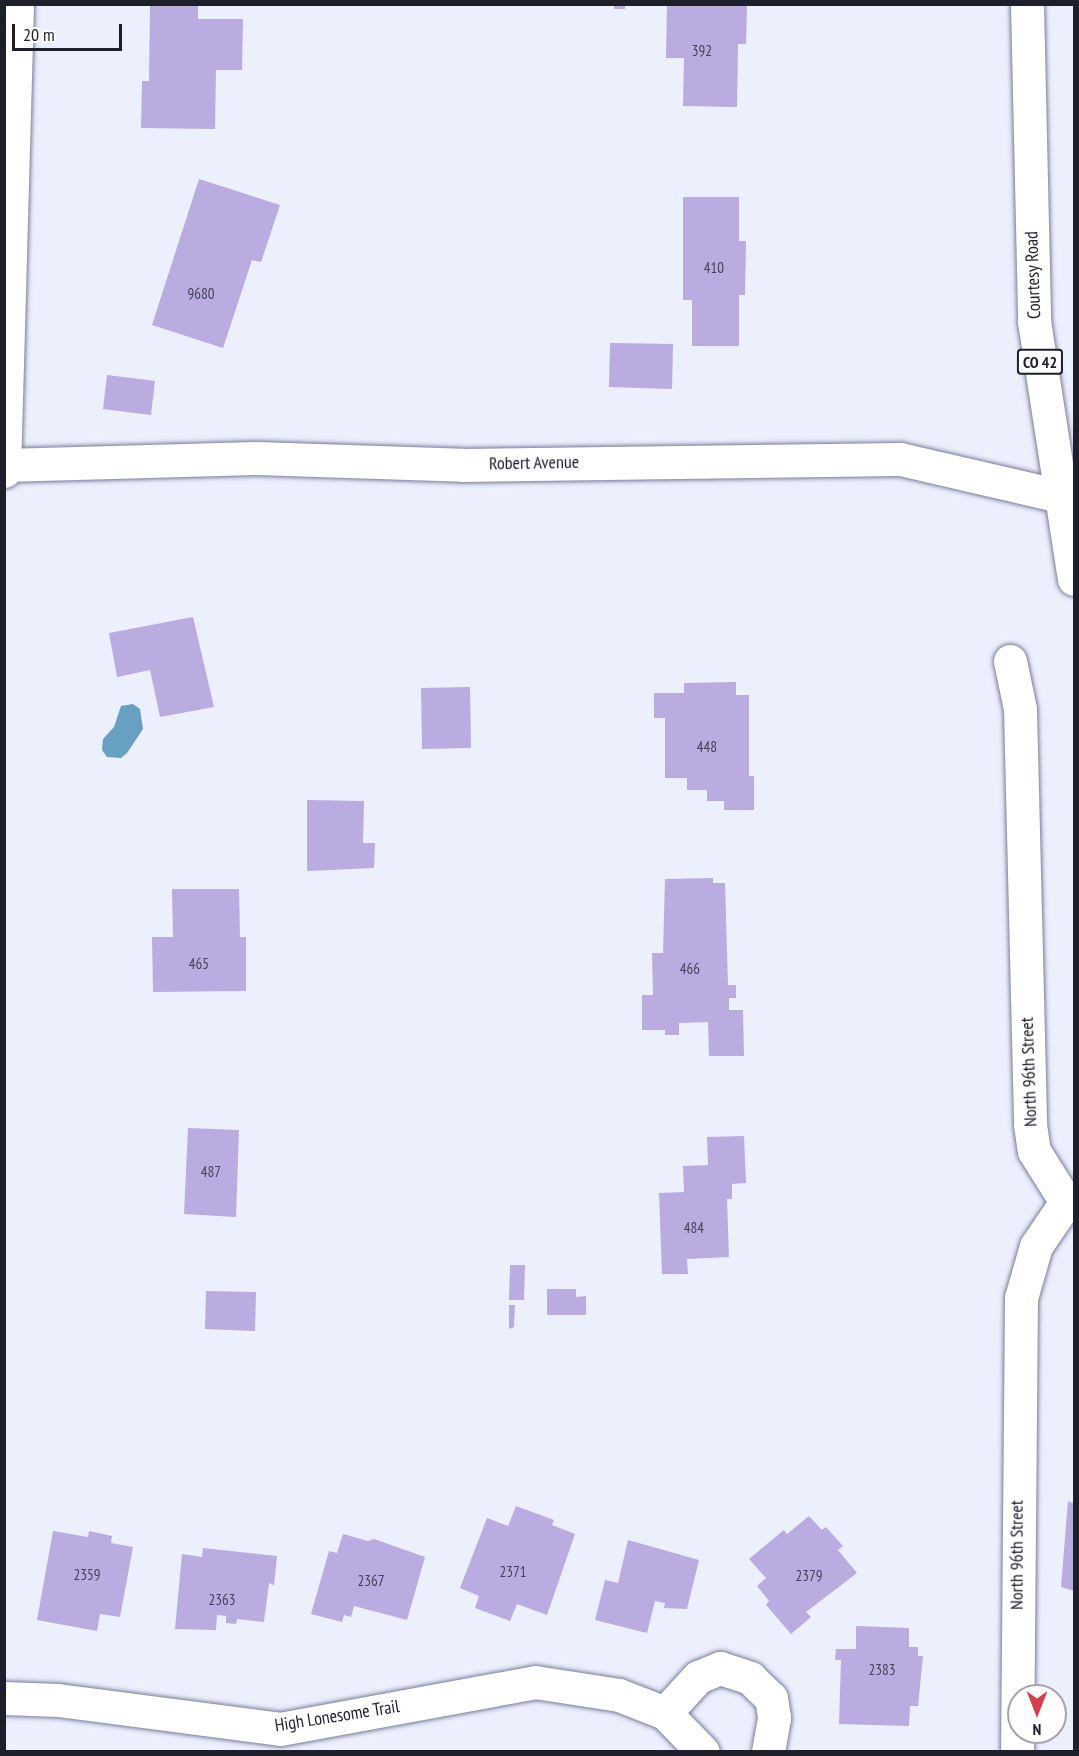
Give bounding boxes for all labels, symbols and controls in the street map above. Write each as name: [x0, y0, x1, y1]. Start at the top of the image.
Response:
scale bar: [15, 12, 124, 50]
text: 20 m: [23, 23, 55, 46]
house number: 392: [692, 42, 712, 60]
street label: Courtesy Road: [1021, 230, 1045, 320]
house number: 410: [704, 259, 724, 277]
house number: 9680: [188, 285, 214, 303]
road number: CO 42: [1016, 349, 1064, 375]
street label: Robert Avenue: [489, 451, 579, 475]
house number: 448: [697, 738, 717, 756]
house number: 465: [189, 955, 209, 973]
house number: 466: [680, 960, 700, 978]
street label: North 96th Street: [1016, 1017, 1042, 1127]
house number: 487: [201, 1163, 221, 1181]
house number: 484: [684, 1219, 704, 1237]
street label: North 96th Street: [1006, 1500, 1028, 1610]
house number: 2371: [500, 1563, 526, 1581]
house number: 2359: [74, 1566, 100, 1584]
house number: 2379: [796, 1567, 822, 1585]
house number: 2367: [358, 1572, 384, 1590]
house number: 2363: [209, 1591, 235, 1609]
house number: 2383: [869, 1661, 895, 1679]
north arrow: [1007, 1684, 1067, 1744]
street label: High Lonesome Trail: [273, 1695, 401, 1737]
text: N: [1033, 1720, 1041, 1740]

